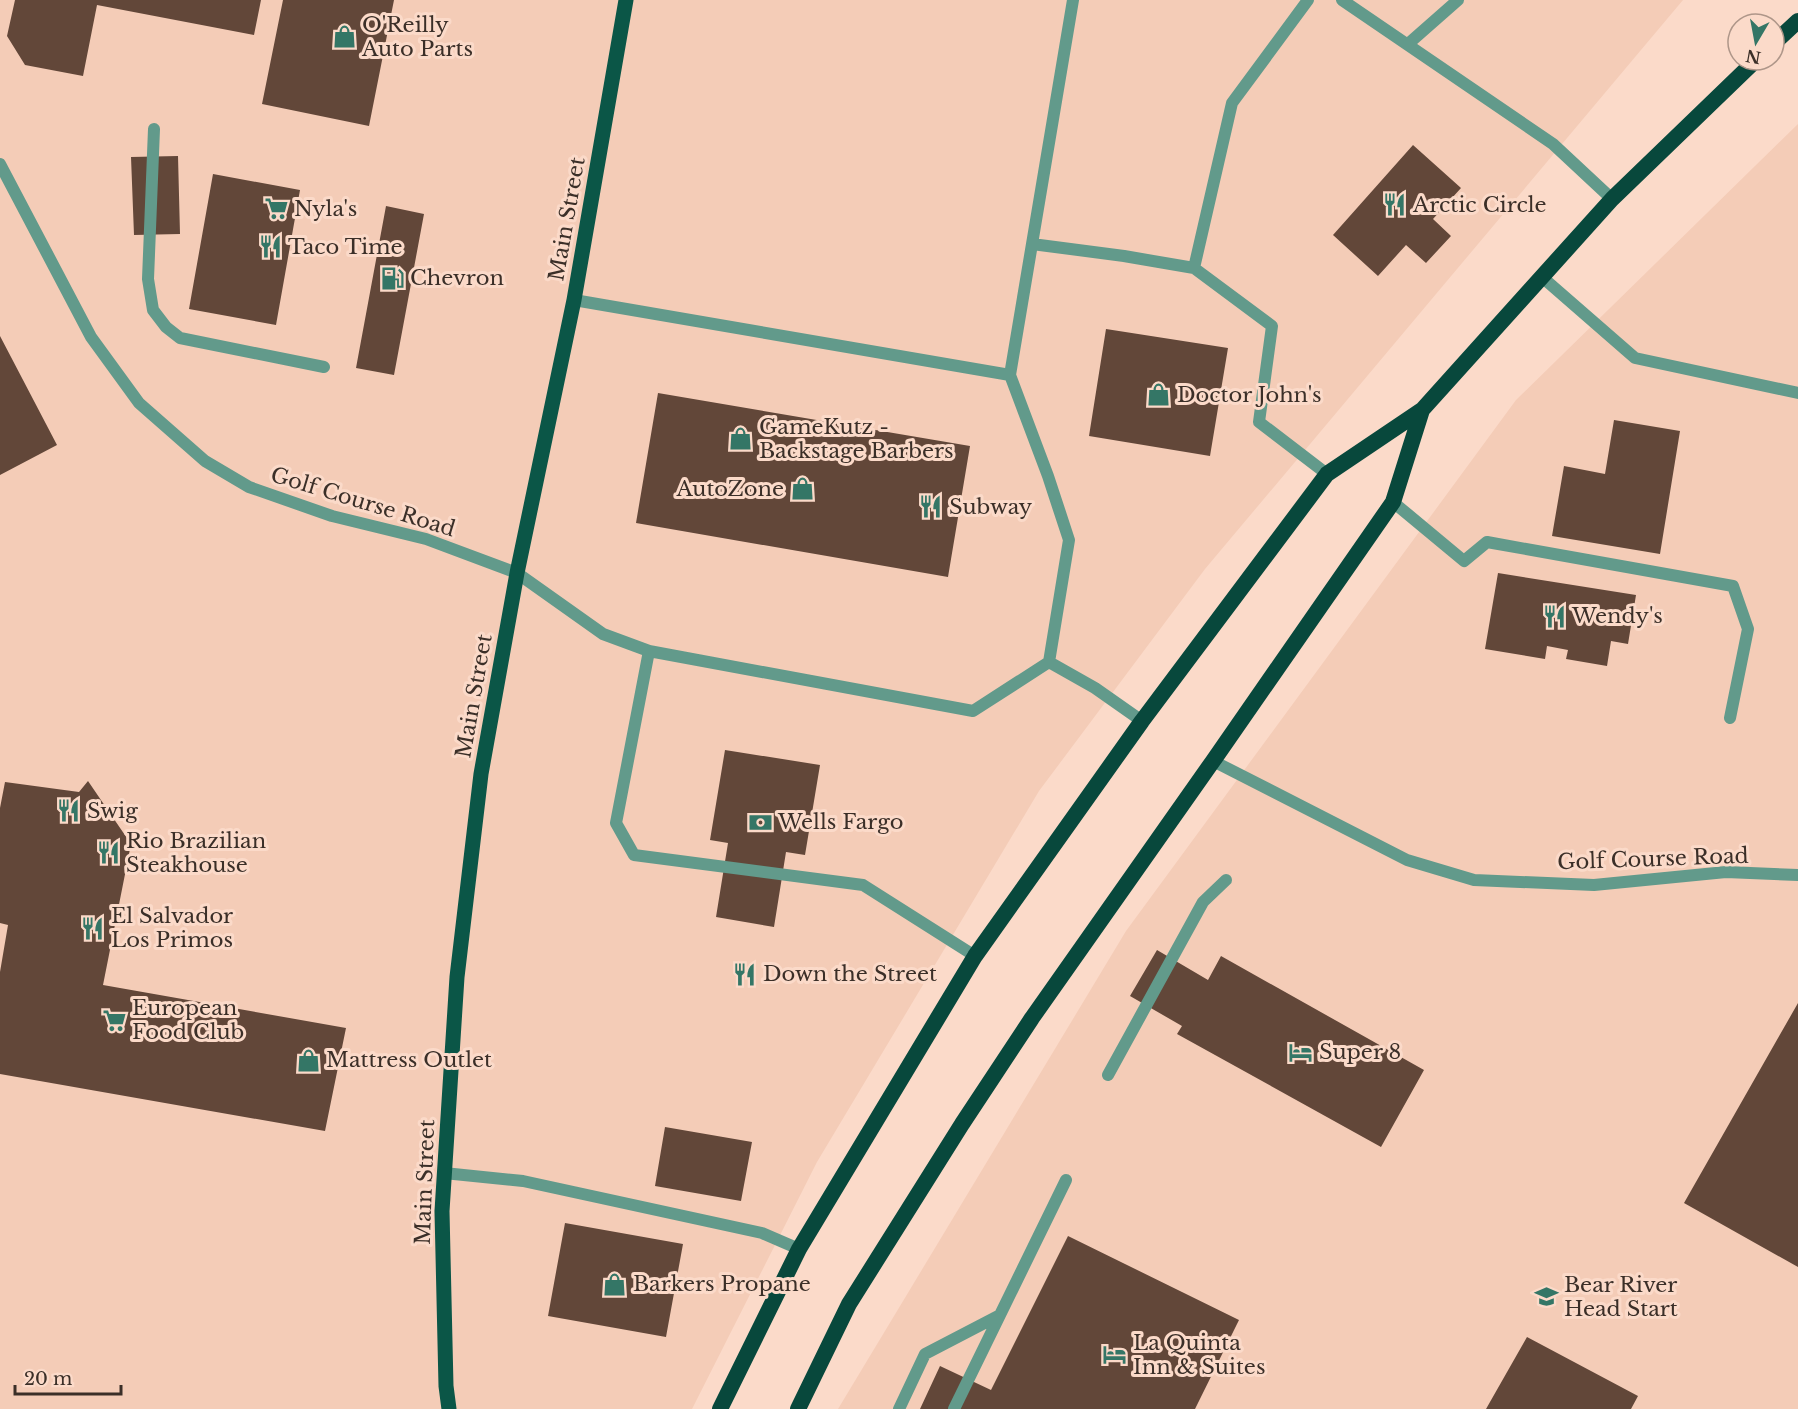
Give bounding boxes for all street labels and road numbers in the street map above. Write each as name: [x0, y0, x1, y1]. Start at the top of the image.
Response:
street label: Main Street: [543, 155, 591, 283]
street label: Golf Course Road: [268, 462, 458, 542]
street label: Main Street: [450, 632, 498, 760]
street label: Golf Course Road: [1557, 843, 1749, 875]
street label: Main Street: [410, 1119, 440, 1245]

